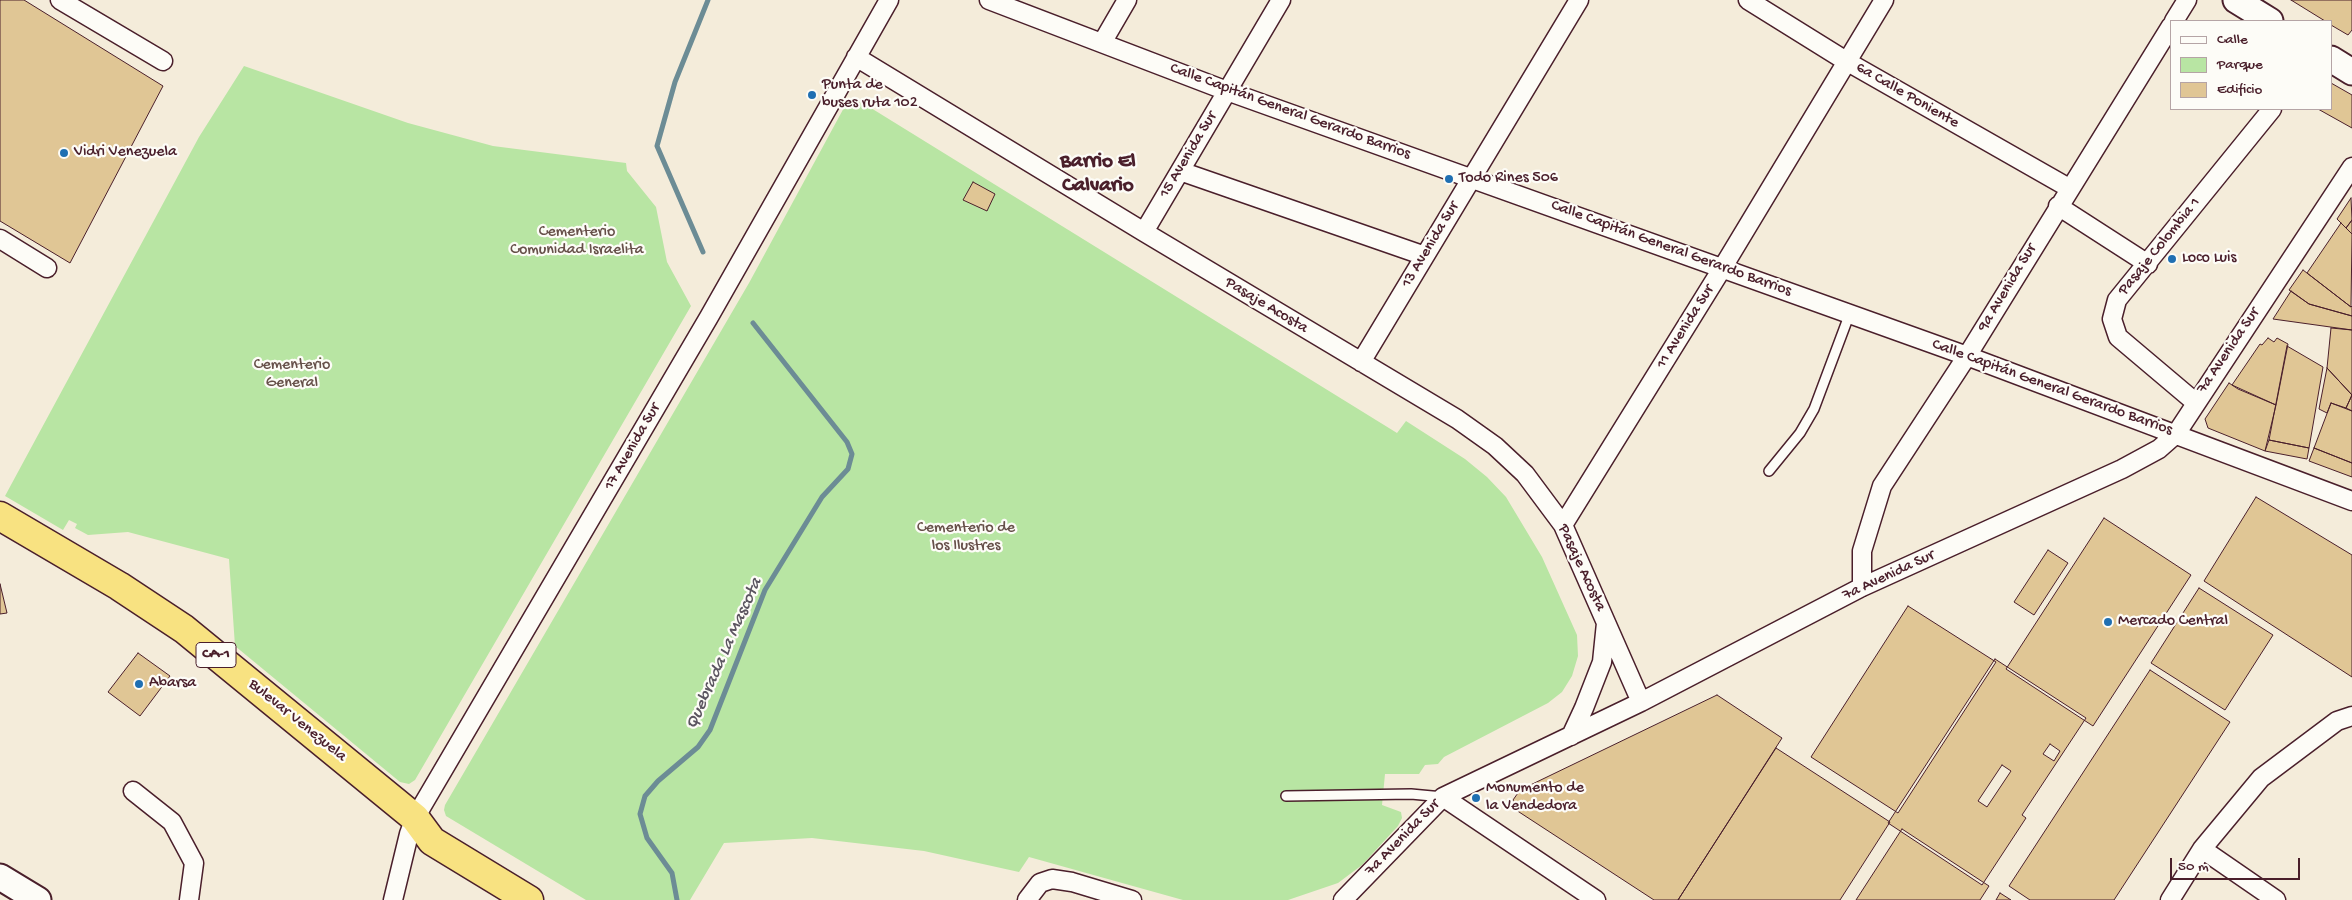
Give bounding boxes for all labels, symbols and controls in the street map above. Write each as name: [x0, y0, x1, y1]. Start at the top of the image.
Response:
legend: [2170, 20, 2332, 110]
text: Calle: [2217, 31, 2248, 49]
text: Parque: [2217, 56, 2263, 74]
street label: Calle Capitán General Gerardo Barrios: [1167, 59, 1413, 165]
street label: 6a Calle Poniente: [1852, 59, 1962, 133]
place label: Punta de buses ruta 102: [822, 76, 918, 114]
text: Edificio: [2217, 81, 2262, 99]
marker: Punta de buses ruta 102: [806, 89, 818, 101]
street label: 15 Avenida Sur: [1156, 108, 1222, 202]
place label: Vidri Venezuela: [74, 143, 177, 163]
marker: Vidri Venezuela: [58, 147, 70, 159]
district label: Barrio El Calvario: [1060, 150, 1136, 200]
place label: Todo Rines 506: [1459, 169, 1558, 189]
marker: Todo Rines 506: [1443, 173, 1455, 185]
street label: Pasaje Colombia 1: [2115, 194, 2205, 300]
street label: Calle Capitán General Gerardo Barrios: [1548, 196, 1794, 302]
street label: 13 Avenida Sur: [1398, 198, 1464, 292]
park label: Cementerio Comunidad Israelita: [510, 223, 644, 261]
street label: 9a Avenida Sur: [1974, 241, 2042, 335]
place label: Loco Luis: [2182, 249, 2236, 269]
marker: Loco Luis: [2166, 253, 2178, 265]
street label: Pasaje Acosta: [1221, 274, 1311, 338]
street label: 11 Avenida Sur: [1653, 282, 1719, 372]
street label: 7a Avenida Sur: [2193, 304, 2265, 398]
street label: Calle Capitán General Gerardo Barrios: [1929, 335, 2175, 441]
park label: Cementerio General: [254, 356, 330, 394]
street label: 17 Avenida Sur: [600, 400, 666, 494]
park label: Cementerio de los Ilustres: [917, 519, 1015, 557]
street label: Pasaje Acosta: [1553, 521, 1609, 615]
street label: 7a Avenida Sur: [1840, 546, 1938, 606]
water label: Quebrada La Mascota: [682, 575, 768, 733]
place label: Mercado Central: [2118, 612, 2228, 632]
marker: Mercado Central: [2102, 616, 2114, 628]
road number: CA-1: [196, 642, 236, 668]
place label: Abarsa: [149, 674, 196, 694]
street label: Bulevar Venezuela: [244, 675, 350, 767]
marker: Abarsa: [133, 678, 145, 690]
place label: Monumento de la Vendedora: [1486, 779, 1584, 817]
marker: Monumento de la Vendedora: [1470, 792, 1482, 804]
street label: 7a Avenida Sur: [1362, 796, 1444, 880]
scale bar: [2172, 848, 2302, 880]
text: 50 m: [2178, 858, 2209, 876]

